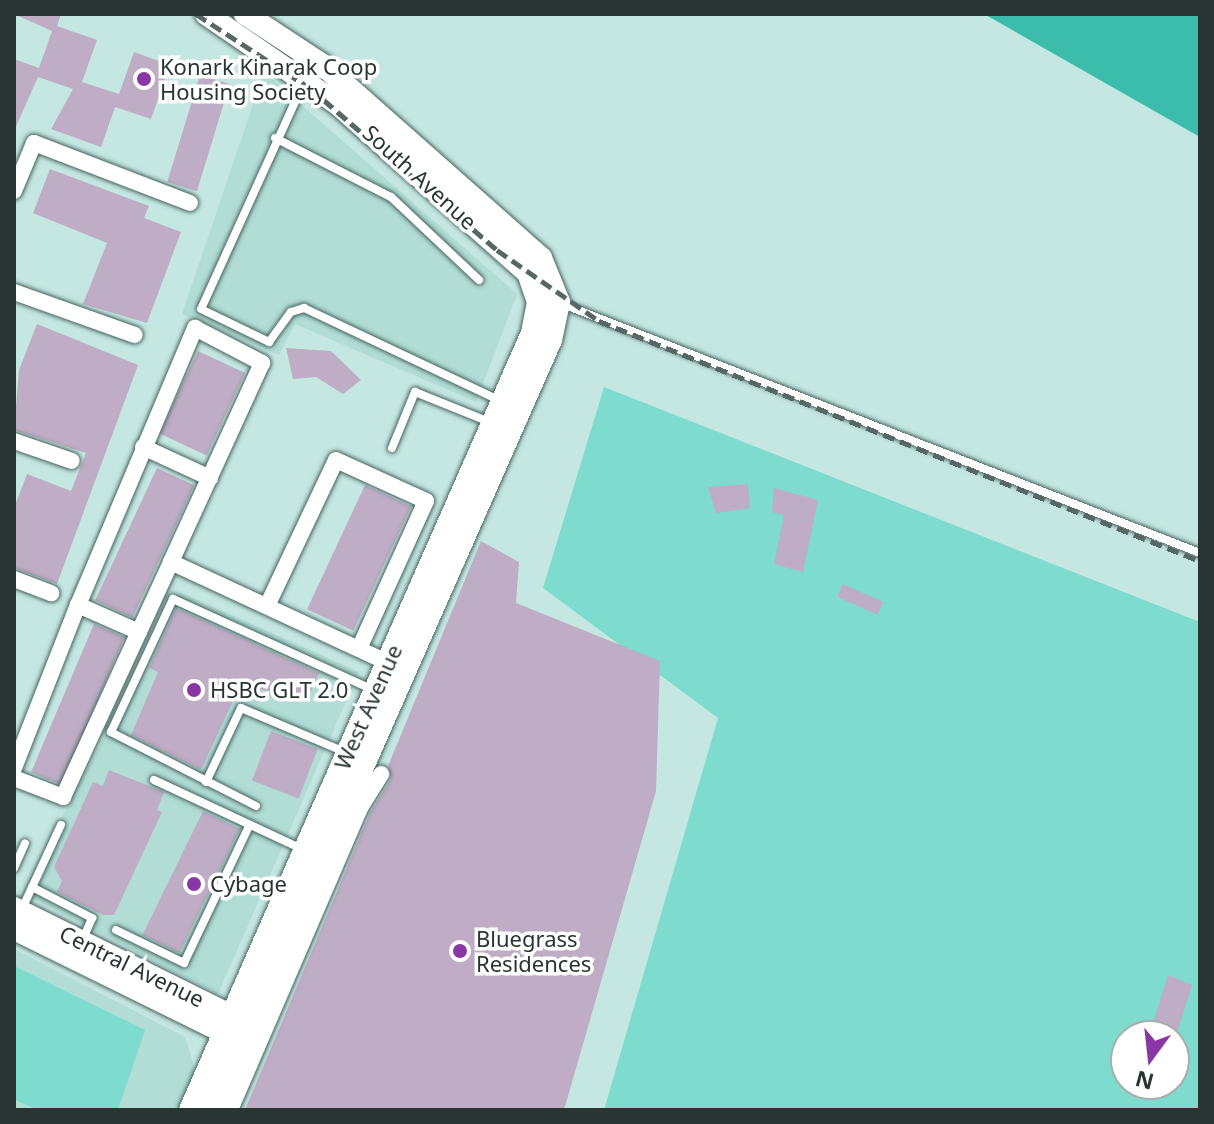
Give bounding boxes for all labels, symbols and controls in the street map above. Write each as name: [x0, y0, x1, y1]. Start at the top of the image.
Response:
place label: Konark Kinarak Coop Housing Society: [160, 53, 377, 104]
marker: Konark Kinarak Coop Housing Society: [135, 70, 153, 88]
street label: South Avenue: [358, 119, 482, 235]
street label: West Avenue: [329, 640, 407, 774]
place label: HSBC GLT 2.0: [210, 677, 348, 703]
marker: HSBC GLT 2.0: [185, 681, 203, 699]
place label: Cybage: [210, 871, 287, 897]
marker: Cybage: [185, 875, 203, 893]
street label: Central Avenue: [55, 920, 209, 1012]
place label: Bluegrass Residences: [476, 925, 591, 976]
marker: Bluegrass Residences: [451, 942, 469, 960]
north arrow: [1110, 1020, 1190, 1100]
text: N: [1132, 1064, 1157, 1098]

